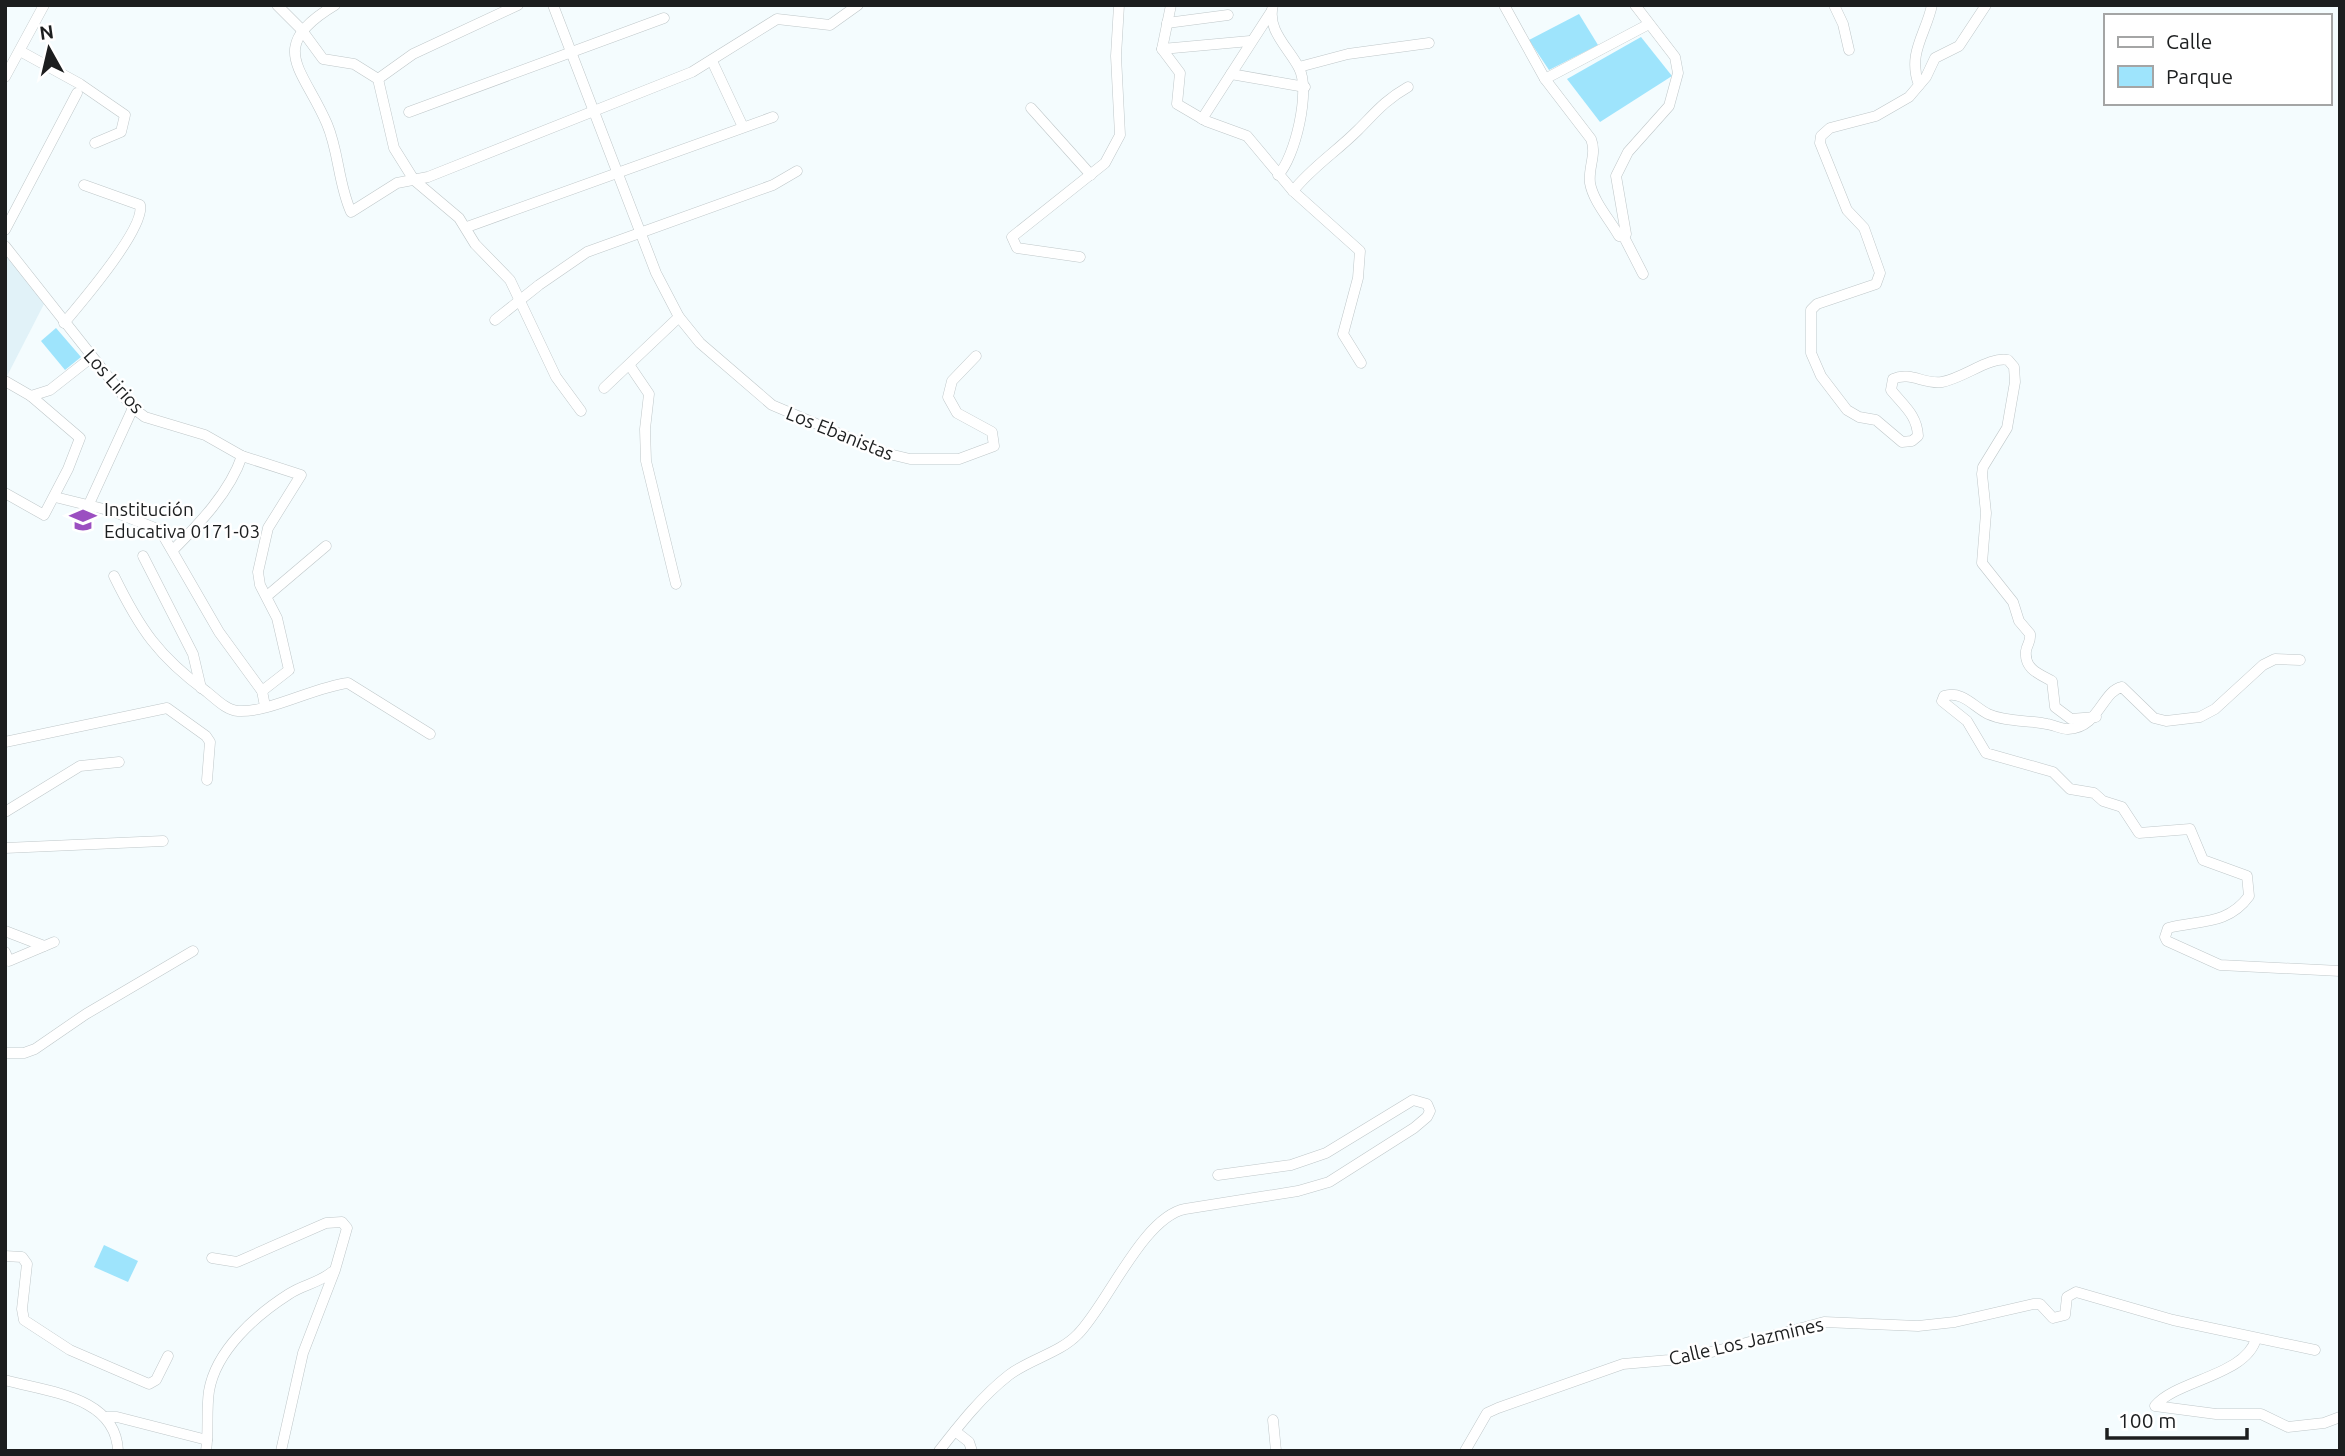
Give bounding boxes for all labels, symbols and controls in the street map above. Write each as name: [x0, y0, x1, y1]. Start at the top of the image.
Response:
north arrow: [14, 14, 84, 84]
legend: [2104, 14, 2331, 105]
text: N: [38, 20, 55, 44]
text: Calle: [2166, 29, 2212, 53]
text: Parque: [2166, 64, 2233, 88]
street label: Los Lirios: [79, 344, 149, 418]
street label: Los Ebanistas: [783, 401, 897, 465]
place label: Institución Educativa 0171-03: [104, 498, 260, 542]
school or university icon: Institución Educativa 0171-03: [68, 505, 98, 535]
street label: Calle Los Jazmines: [1667, 1313, 1825, 1369]
scale bar: [2107, 1396, 2247, 1440]
text: 100 m: [2118, 1408, 2176, 1432]

